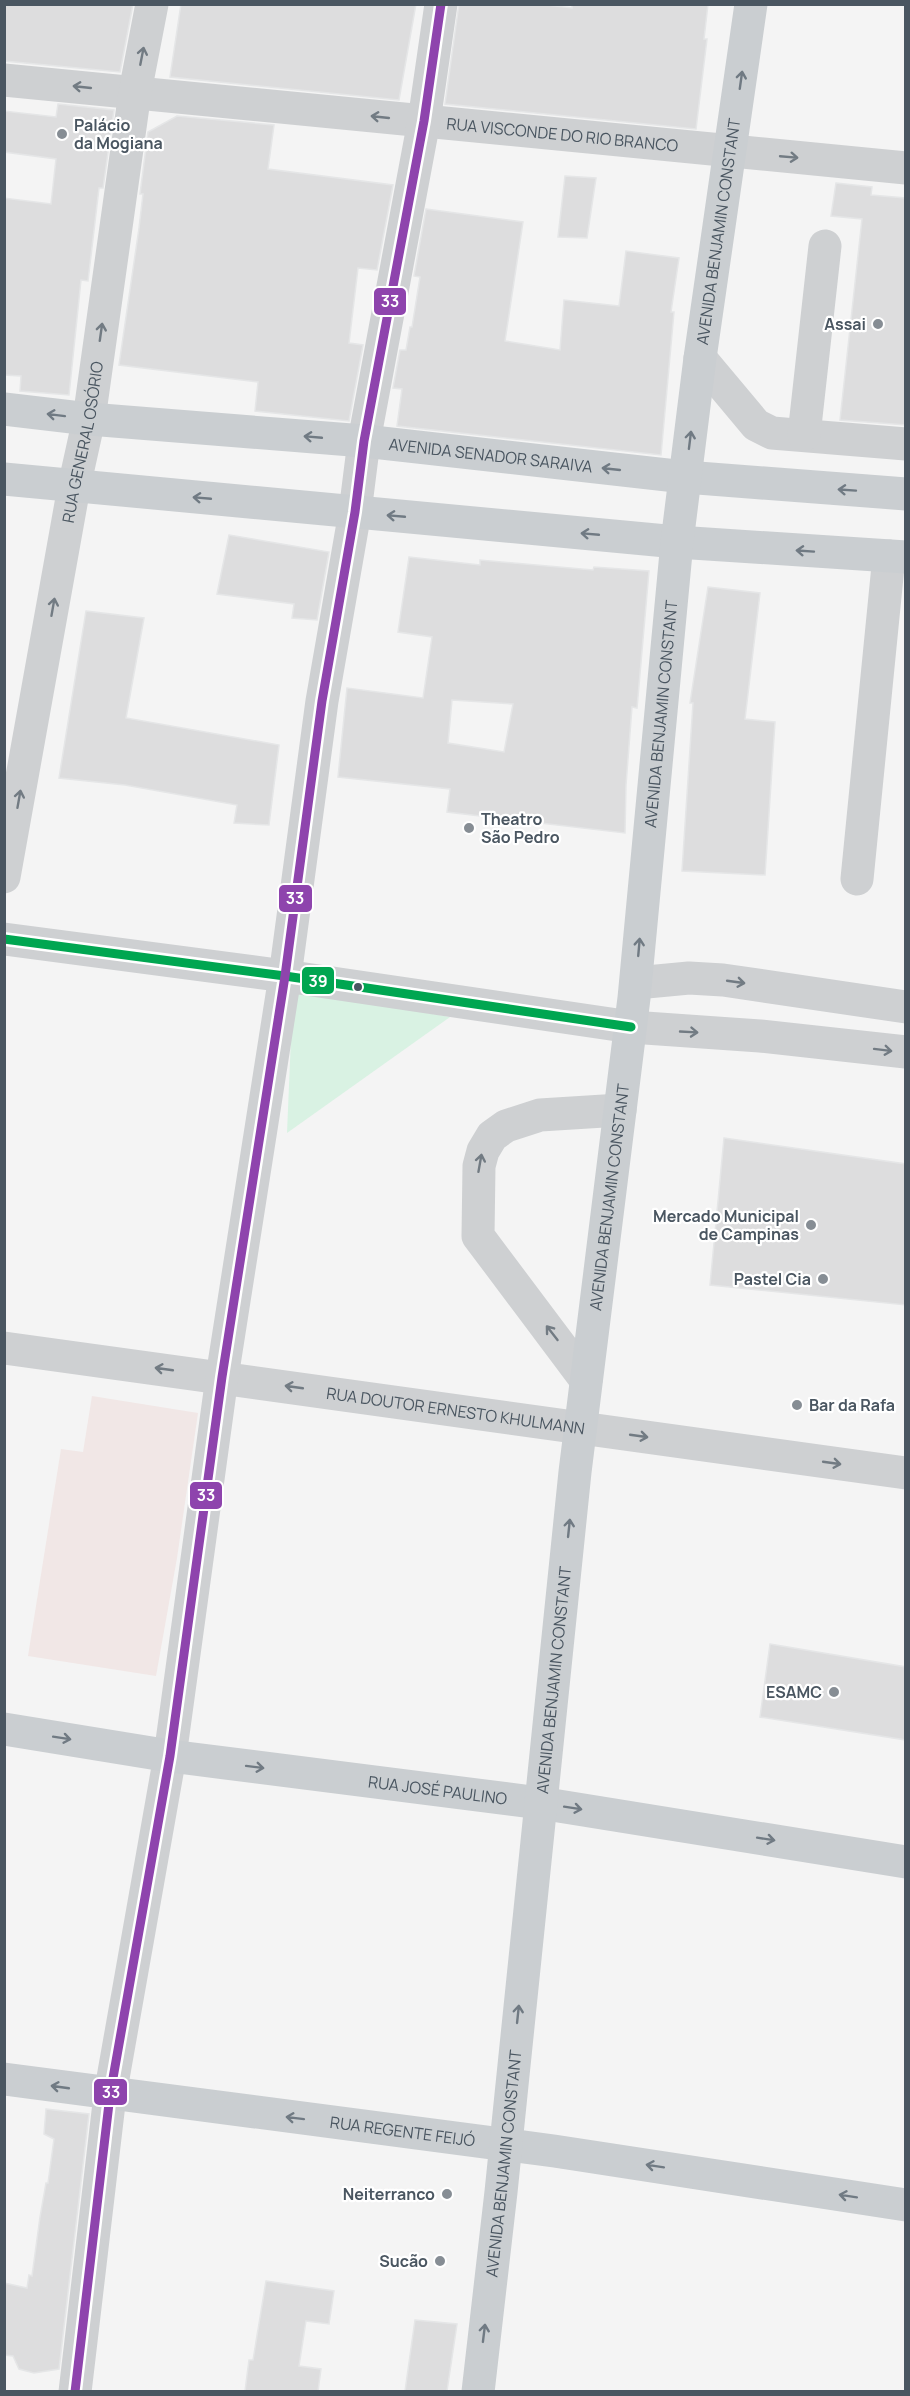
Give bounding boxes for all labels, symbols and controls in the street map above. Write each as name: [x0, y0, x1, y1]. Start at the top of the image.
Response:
one-way arrow: [137, 47, 148, 66]
one-way arrow: [735, 71, 746, 91]
one-way arrow: [72, 81, 92, 92]
one-way arrow: [371, 111, 391, 122]
street label: RUA VISCONDE DO RIO BRANCO: [445, 112, 680, 157]
place label: Palácio da Mogiana: [74, 114, 163, 154]
street label: AVENIDA BENJAMIN CONSTANT: [691, 116, 745, 346]
marker: Palácio da Mogiana: [55, 127, 69, 141]
one-way arrow: [779, 152, 799, 163]
line badge: 33: [373, 287, 407, 316]
text: 33: [381, 290, 399, 312]
place label: Assai: [824, 313, 866, 335]
marker: Assai: [871, 317, 885, 331]
one-way arrow: [96, 323, 107, 342]
street label: RUA GENERAL OSÓRIO: [57, 360, 108, 525]
one-way arrow: [46, 410, 66, 421]
one-way arrow: [684, 430, 695, 450]
one-way arrow: [303, 431, 323, 442]
street label: AVENIDA SENADOR SARAIVA: [388, 433, 594, 478]
one-way arrow: [602, 463, 622, 474]
one-way arrow: [838, 484, 858, 495]
one-way arrow: [192, 492, 212, 503]
one-way arrow: [386, 510, 406, 521]
one-way arrow: [580, 528, 600, 539]
one-way arrow: [796, 545, 816, 556]
one-way arrow: [48, 597, 59, 617]
street label: AVENIDA BENJAMIN CONSTANT: [639, 599, 682, 829]
one-way arrow: [13, 789, 24, 809]
place label: Theatro São Pedro: [481, 808, 560, 848]
marker: Theatro São Pedro: [462, 821, 476, 835]
line badge: 33: [278, 884, 313, 913]
text: 33: [286, 887, 304, 909]
one-way arrow: [634, 938, 645, 958]
line badge: 39: [301, 966, 335, 995]
text: 39: [308, 970, 328, 992]
one-way arrow: [726, 976, 745, 987]
unlabelled marker: [352, 981, 364, 993]
one-way arrow: [679, 1026, 699, 1037]
one-way arrow: [873, 1045, 893, 1056]
street label: AVENIDA BENJAMIN CONSTANT: [584, 1082, 634, 1312]
one-way arrow: [475, 1154, 486, 1174]
place label: Mercado Municipal de Campinas: [653, 1205, 799, 1245]
marker: Mercado Municipal de Campinas: [804, 1218, 818, 1232]
place label: Pastel Cia: [734, 1268, 811, 1290]
marker: Pastel Cia: [816, 1272, 830, 1286]
one-way arrow: [545, 1325, 558, 1341]
one-way arrow: [155, 1364, 174, 1375]
one-way arrow: [285, 1382, 305, 1393]
street label: RUA DOUTOR ERNESTO KHULMANN: [325, 1382, 586, 1439]
place label: Bar da Rafa: [809, 1394, 895, 1416]
marker: Bar da Rafa: [790, 1398, 804, 1412]
one-way arrow: [629, 1430, 648, 1441]
one-way arrow: [822, 1457, 841, 1468]
line badge: 33: [189, 1481, 223, 1510]
text: 33: [197, 1484, 215, 1506]
one-way arrow: [564, 1518, 575, 1538]
street label: AVENIDA BENJAMIN CONSTANT: [531, 1565, 576, 1795]
place label: ESAMC: [766, 1681, 822, 1703]
marker: ESAMC: [827, 1685, 841, 1699]
one-way arrow: [52, 1733, 72, 1744]
one-way arrow: [245, 1761, 265, 1772]
street label: RUA JOSÉ PAULINO: [367, 1770, 509, 1810]
one-way arrow: [563, 1803, 583, 1814]
one-way arrow: [756, 1834, 775, 1845]
one-way arrow: [513, 2005, 524, 2025]
street label: AVENIDA BENJAMIN CONSTANT: [480, 2048, 527, 2278]
line badge: 33: [93, 2078, 128, 2106]
text: 33: [102, 2081, 120, 2103]
one-way arrow: [51, 2082, 71, 2093]
street label: RUA REGENTE FEIJÓ: [329, 2111, 477, 2152]
one-way arrow: [286, 2112, 306, 2123]
one-way arrow: [646, 2160, 665, 2171]
place label: Neiterranco: [343, 2183, 435, 2205]
marker: Neiterranco: [440, 2187, 454, 2201]
one-way arrow: [838, 2190, 858, 2201]
place label: Sucão: [379, 2250, 428, 2272]
marker: Sucão: [433, 2254, 447, 2268]
one-way arrow: [479, 2324, 490, 2344]

